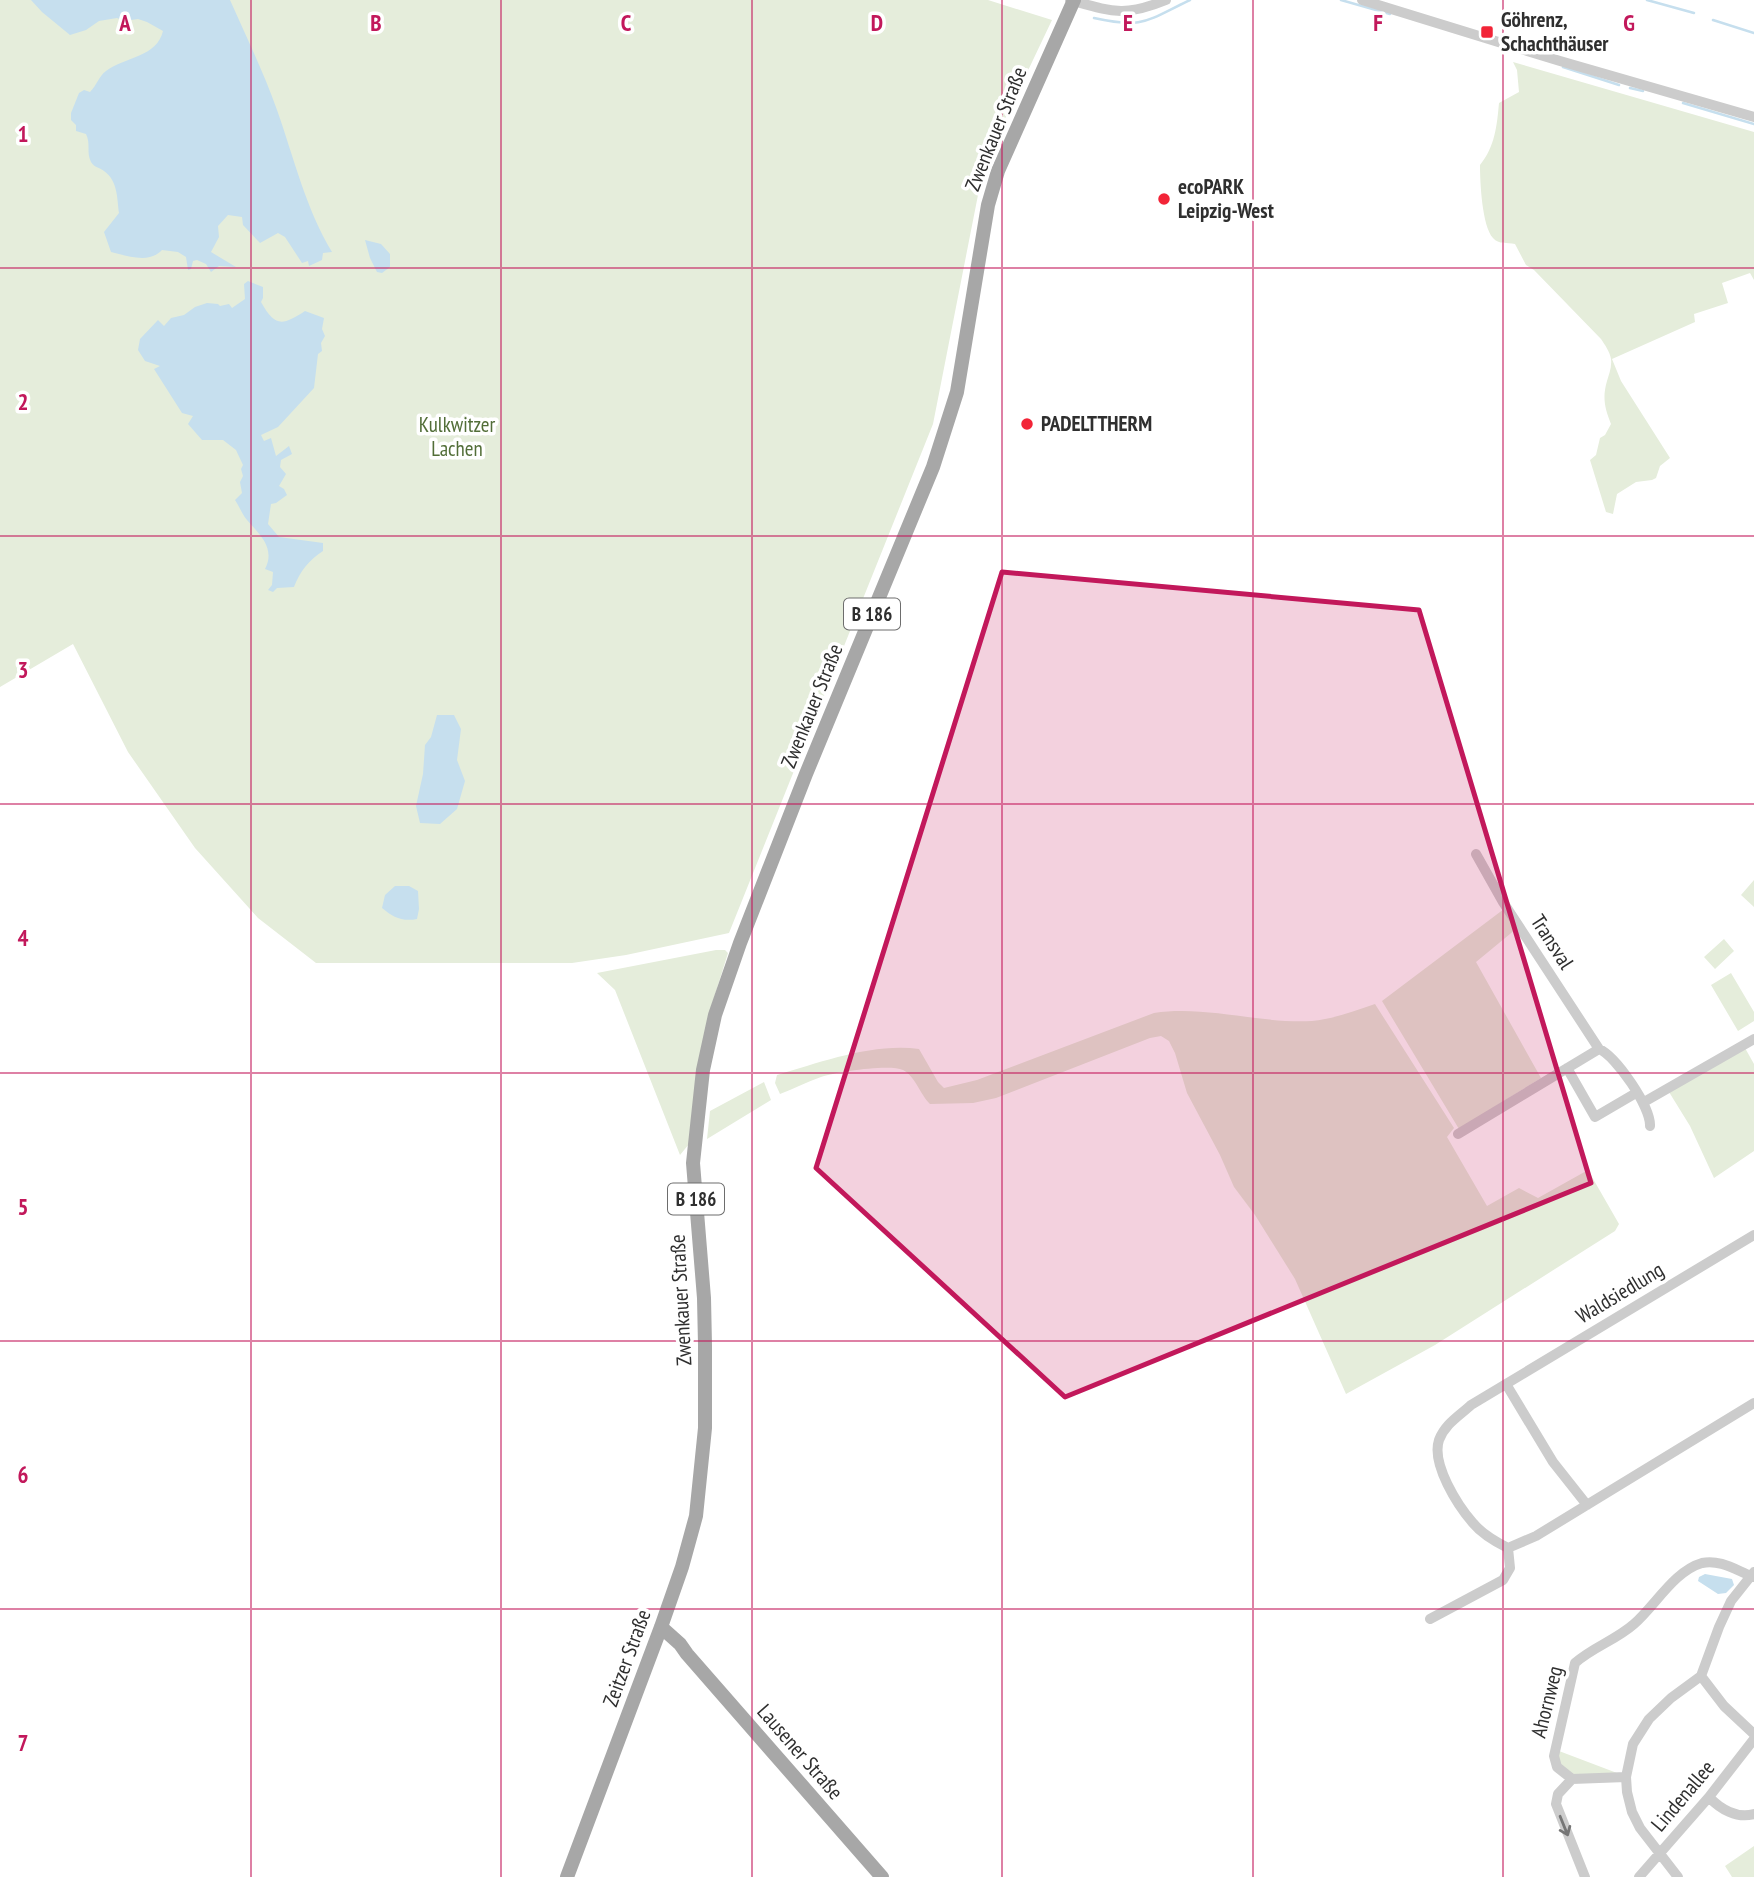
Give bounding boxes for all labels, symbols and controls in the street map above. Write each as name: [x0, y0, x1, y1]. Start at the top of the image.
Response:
place label: Göhrenz, Schachthäuser: [1501, 6, 1609, 57]
text: A: [118, 8, 131, 37]
text: B: [370, 8, 382, 37]
text: C: [621, 8, 632, 37]
text: D: [871, 8, 883, 37]
text: E: [1123, 8, 1133, 37]
text: F: [1373, 8, 1383, 37]
text: G: [1623, 8, 1635, 37]
marker: Göhrenz, Schachthäuser: [1479, 24, 1495, 40]
street label: Zwenkauer Straße: [958, 63, 1033, 195]
text: 1: [18, 119, 29, 148]
place label: ecoPARK Leipzig-West: [1178, 173, 1274, 224]
marker: ecoPARK Leipzig-West: [1156, 191, 1172, 207]
text: 2: [18, 387, 29, 416]
place label: PADELTTHERM: [1041, 410, 1152, 437]
park label: Kulkwitzer Lachen: [419, 411, 496, 462]
marker: PADELTTHERM: [1019, 416, 1035, 432]
road number: B 186: [844, 598, 900, 629]
street label: Zwenkauer Straße: [774, 640, 849, 772]
text: 3: [18, 655, 29, 684]
street label: Transval: [1525, 909, 1580, 974]
text: 4: [18, 923, 29, 952]
road number: B 186: [668, 1184, 724, 1214]
text: 5: [18, 1192, 29, 1221]
street label: Zwenkauer Straße: [664, 1234, 697, 1366]
street label: Waldsiedlung: [1571, 1256, 1668, 1329]
text: 6: [18, 1460, 29, 1489]
street label: Zeitzer Straße: [596, 1606, 657, 1710]
street label: Ahornweg: [1525, 1663, 1568, 1741]
street label: Lausener Straße: [752, 1698, 849, 1805]
text: 7: [18, 1728, 29, 1757]
street label: Lindenallee: [1645, 1755, 1720, 1837]
one-way arrow: [1559, 1815, 1572, 1836]

